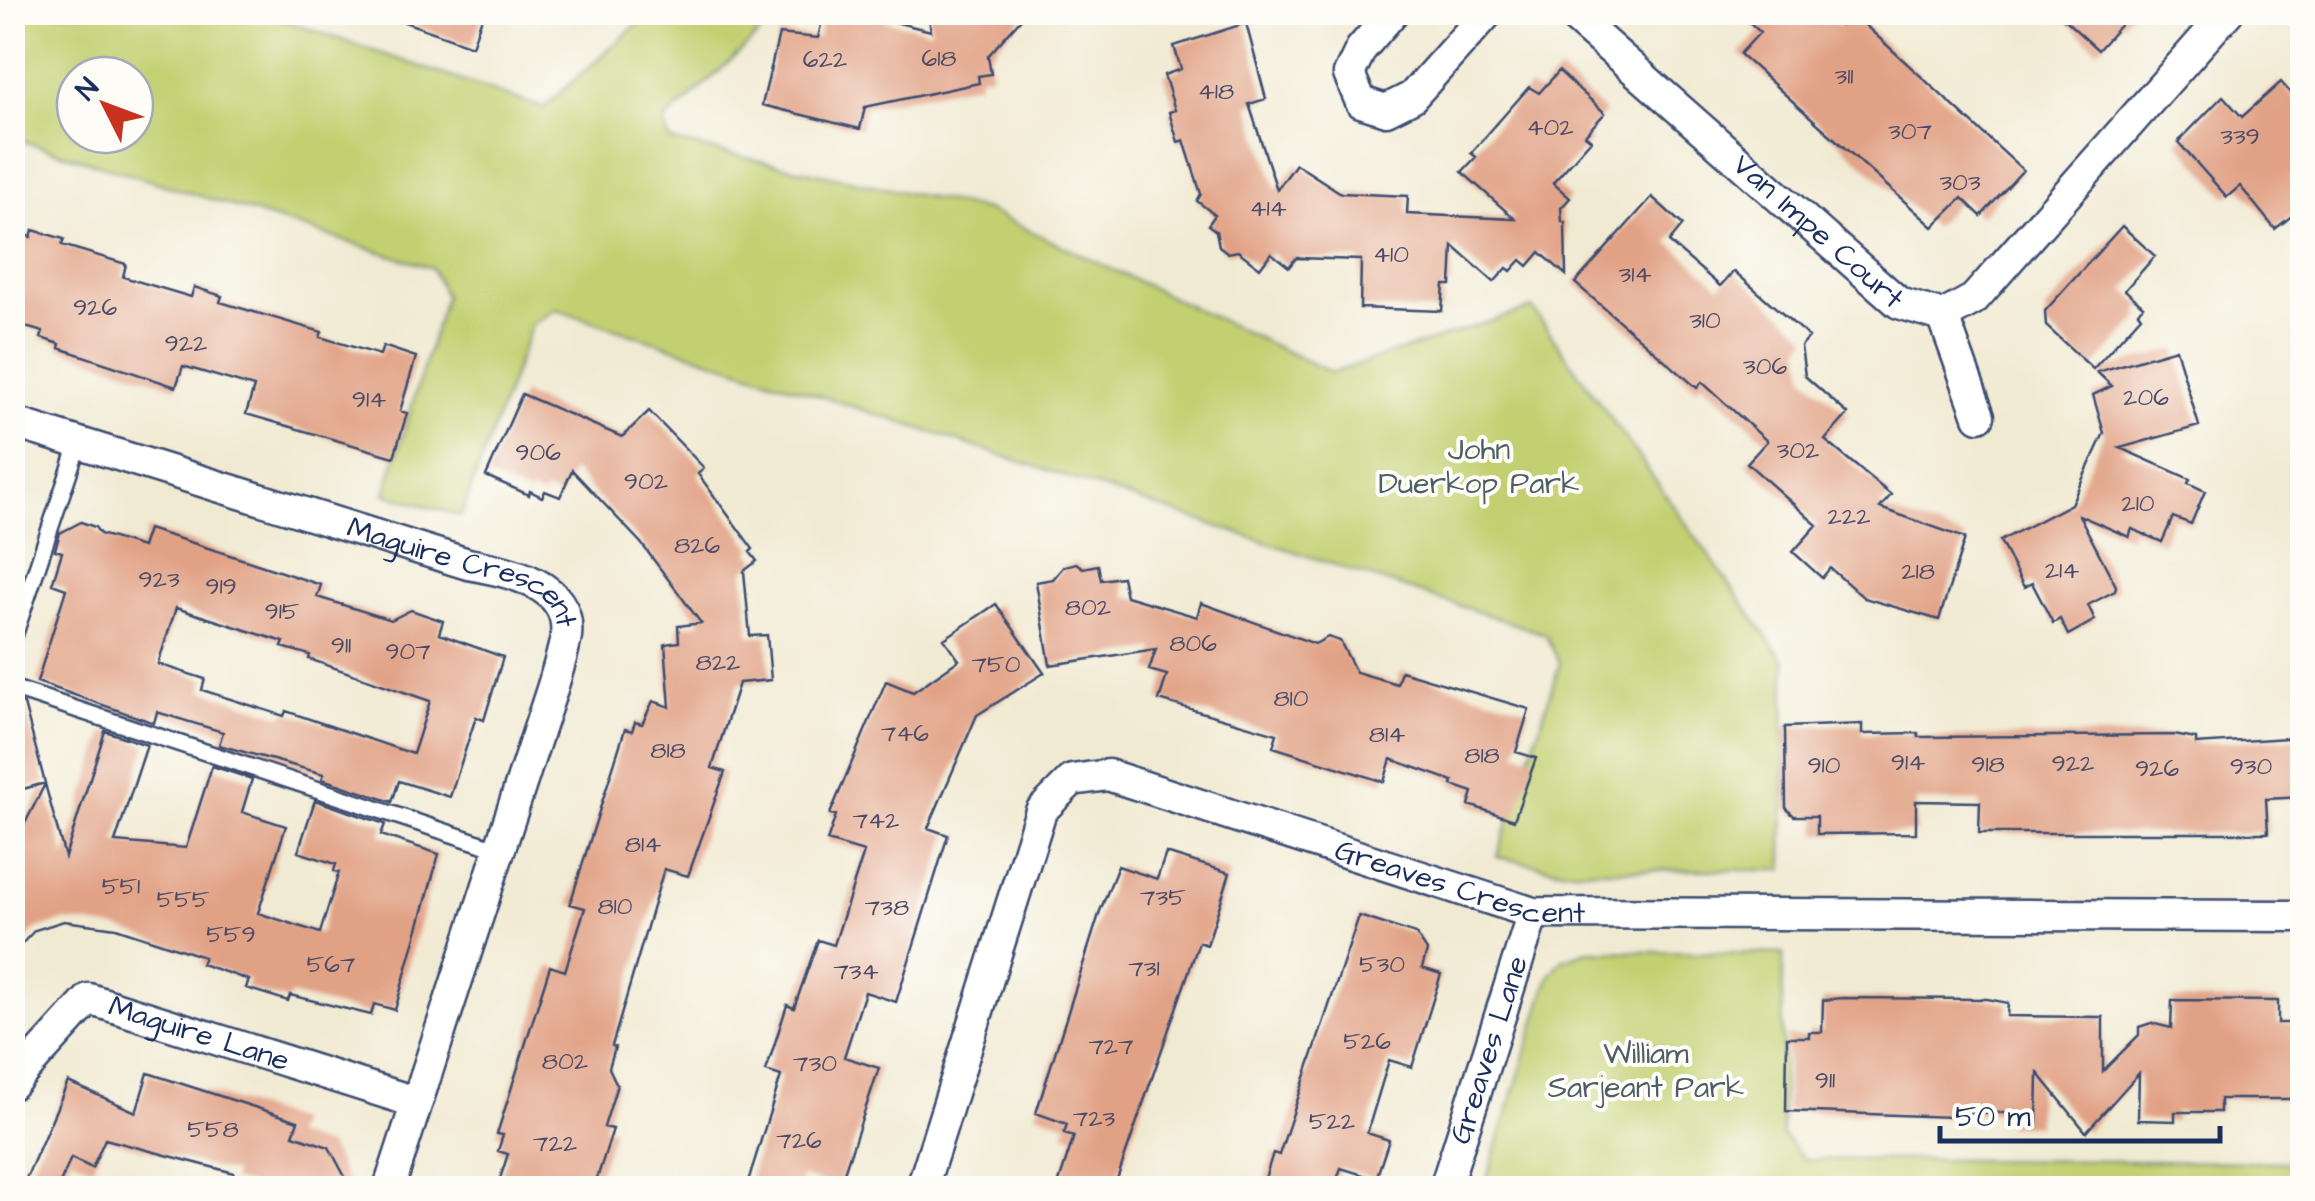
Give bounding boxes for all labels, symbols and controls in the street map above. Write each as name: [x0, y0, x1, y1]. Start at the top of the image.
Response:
house number: 618: [921, 41, 957, 76]
house number: 622: [803, 42, 847, 77]
north arrow: [55, 55, 155, 155]
house number: 311: [1834, 59, 1854, 94]
text: N: [67, 69, 108, 109]
house number: 418: [1198, 74, 1234, 109]
house number: 402: [1526, 110, 1574, 145]
house number: 307: [1888, 114, 1932, 149]
house number: 339: [2220, 119, 2260, 154]
street label: Van Impe Court: [1723, 144, 1913, 319]
house number: 303: [1939, 165, 1981, 200]
house number: 414: [1249, 191, 1287, 226]
house number: 410: [1373, 237, 1409, 272]
house number: 314: [1619, 257, 1651, 292]
house number: 926: [73, 290, 117, 325]
house number: 310: [1689, 303, 1721, 338]
house number: 922: [165, 326, 207, 361]
house number: 306: [1743, 349, 1787, 384]
house number: 206: [2123, 380, 2169, 415]
house number: 914: [352, 382, 386, 417]
park label: John Duerkop Park: [1379, 429, 1579, 505]
house number: 302: [1777, 433, 1819, 468]
house number: 906: [515, 435, 561, 470]
house number: 902: [624, 464, 668, 499]
house number: 210: [2121, 486, 2155, 521]
house number: 222: [1828, 499, 1870, 534]
street label: Maguire Crescent: [342, 507, 587, 630]
house number: 826: [674, 528, 720, 563]
house number: 214: [2045, 553, 2079, 588]
house number: 218: [1901, 554, 1935, 589]
house number: 923: [138, 562, 180, 597]
house number: 919: [205, 569, 237, 604]
house number: 802: [1065, 590, 1111, 625]
house number: 915: [264, 594, 300, 629]
house number: 806: [1169, 626, 1217, 661]
house number: 911: [331, 628, 351, 663]
house number: 907: [385, 634, 431, 669]
house number: 822: [696, 645, 740, 680]
house number: 750: [972, 647, 1021, 682]
house number: 810: [1273, 681, 1309, 716]
house number: 746: [881, 716, 929, 751]
house number: 814: [1369, 717, 1405, 752]
house number: 818: [650, 733, 686, 768]
house number: 818: [1464, 738, 1500, 773]
house number: 914: [1891, 745, 1925, 780]
house number: 922: [2052, 746, 2094, 781]
house number: 918: [1971, 747, 2005, 782]
house number: 910: [1807, 748, 1841, 783]
house number: 930: [2230, 749, 2273, 784]
house number: 926: [2135, 751, 2179, 786]
house number: 742: [853, 803, 899, 838]
house number: 814: [625, 827, 661, 862]
street label: Greaves Crescent: [1330, 829, 1585, 936]
house number: 551: [102, 869, 140, 904]
house number: 735: [1140, 880, 1186, 915]
house number: 555: [156, 882, 210, 917]
house number: 810: [597, 889, 633, 924]
house number: 738: [865, 890, 909, 925]
house number: 559: [206, 917, 256, 952]
house number: 567: [307, 947, 355, 982]
house number: 530: [1359, 947, 1405, 982]
house number: 731: [1128, 951, 1160, 986]
street label: Greaves Lane: [1439, 951, 1539, 1149]
house number: 734: [833, 954, 879, 989]
street label: Maguire Lane: [103, 985, 295, 1082]
house number: 526: [1343, 1024, 1391, 1059]
house number: 727: [1088, 1029, 1134, 1064]
park label: William Sarjeant Park: [1548, 1033, 1744, 1109]
house number: 802: [542, 1044, 588, 1079]
house number: 730: [793, 1046, 837, 1081]
house number: 911: [1815, 1063, 1835, 1098]
scale bar: [1940, 1081, 2220, 1143]
text: 50 m: [1955, 1096, 2031, 1138]
house number: 723: [1073, 1101, 1115, 1136]
house number: 522: [1309, 1104, 1355, 1139]
house number: 558: [187, 1112, 239, 1147]
house number: 726: [776, 1123, 822, 1158]
house number: 722: [533, 1126, 577, 1161]

